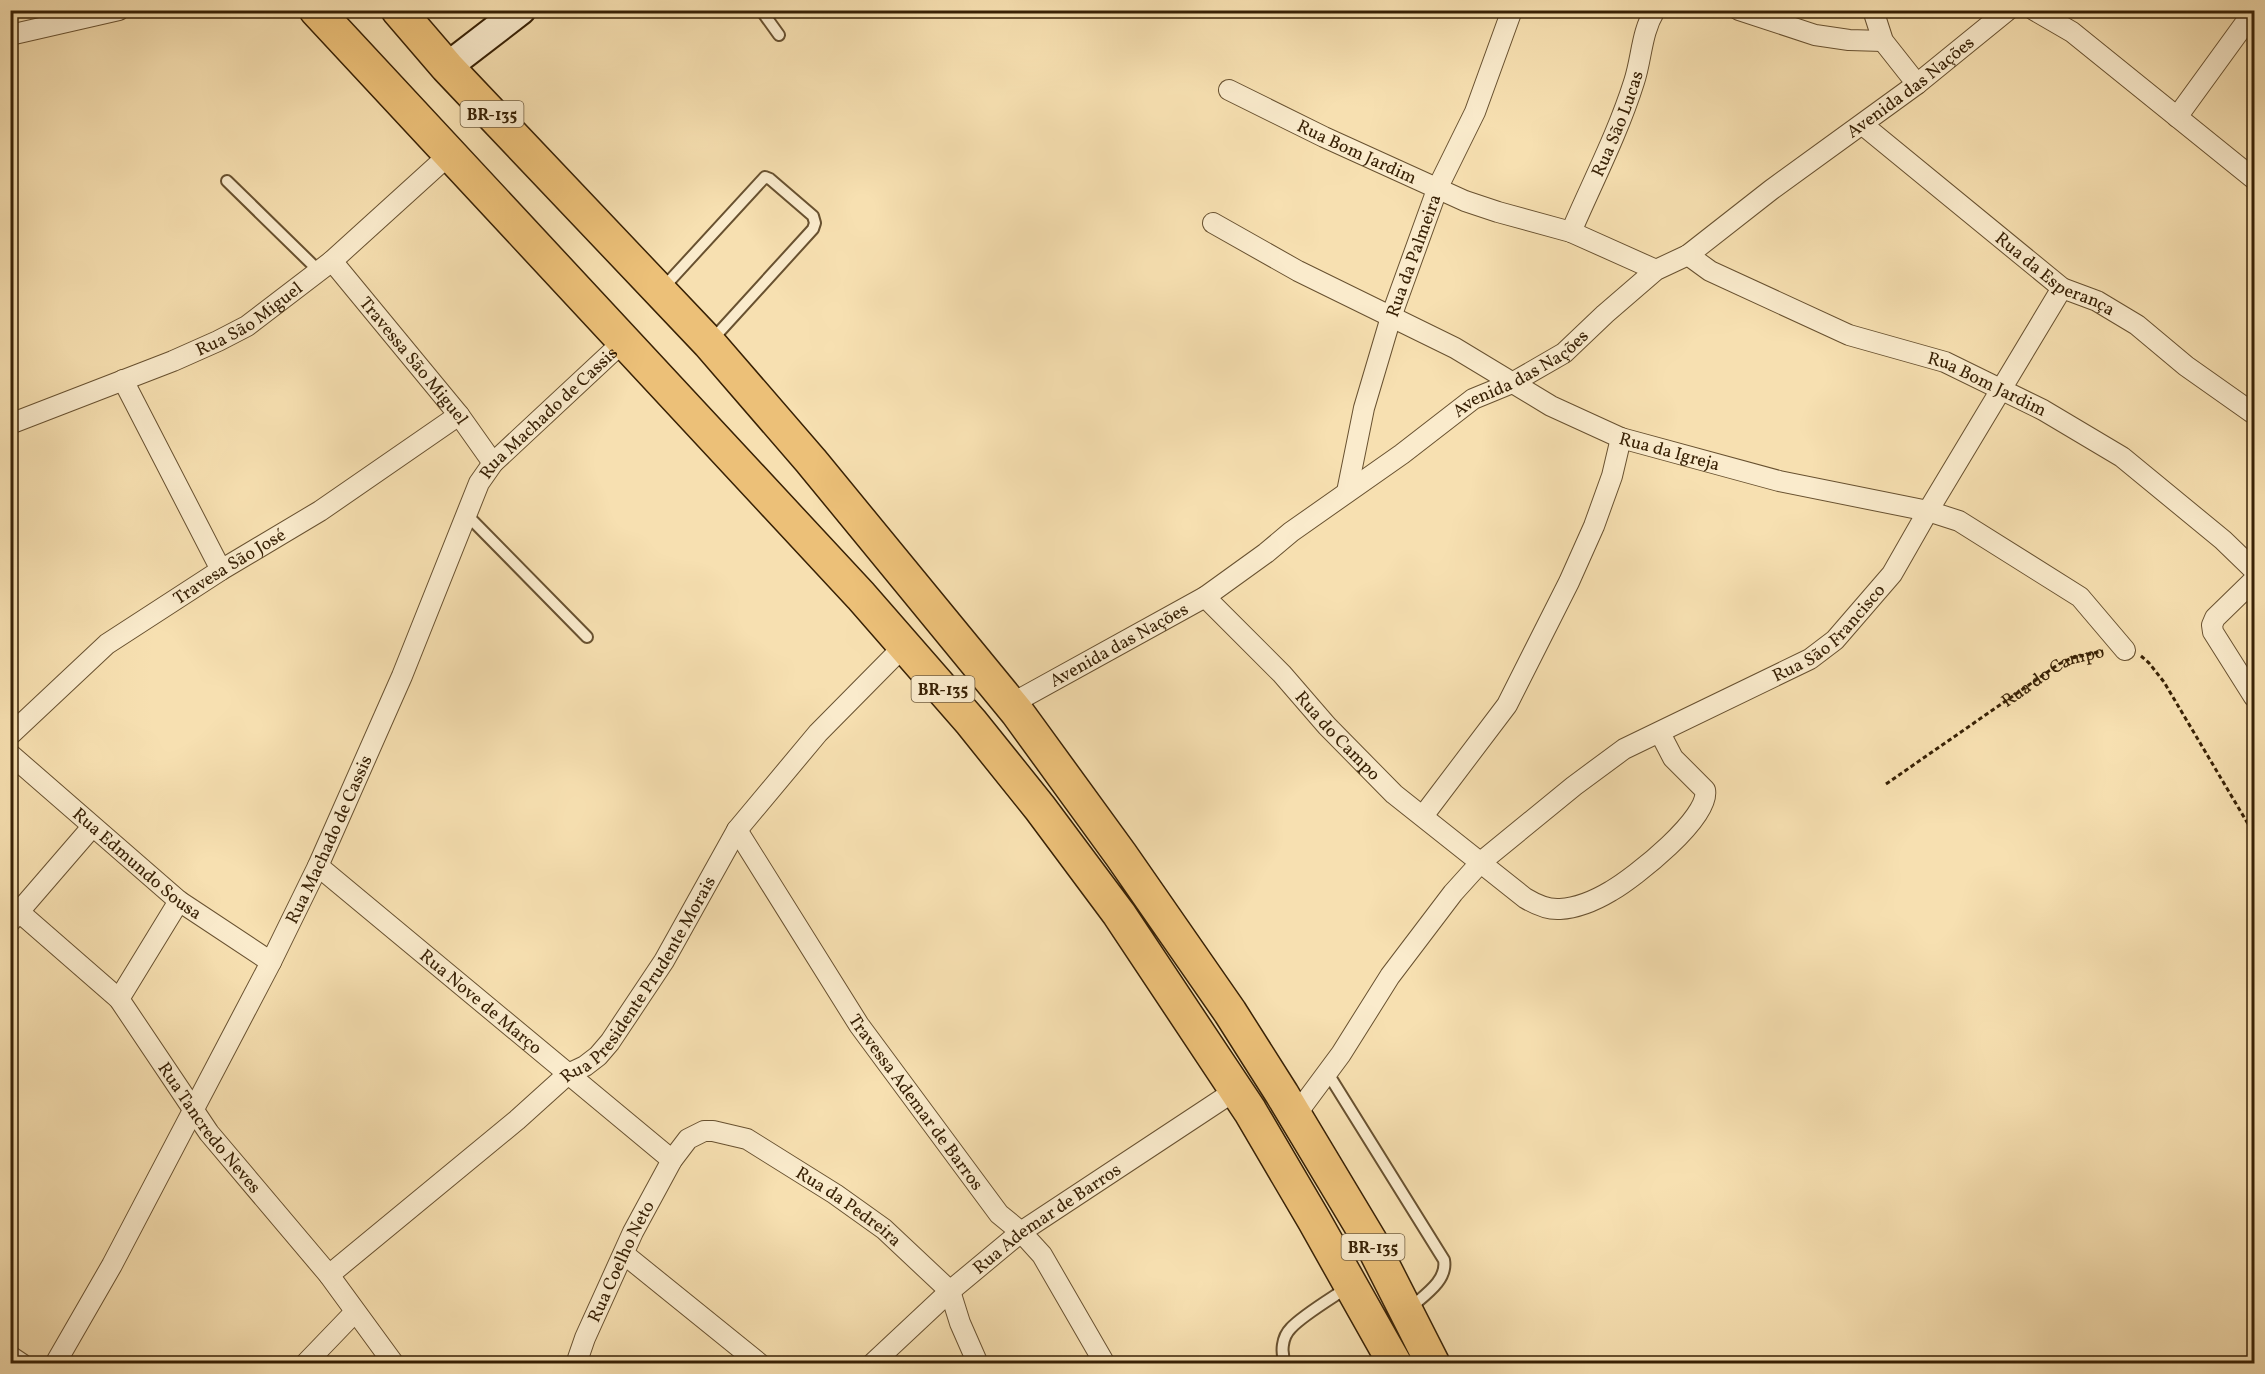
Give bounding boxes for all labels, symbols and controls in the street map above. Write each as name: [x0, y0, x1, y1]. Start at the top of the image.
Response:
street label: Avenida das Nações: [1842, 31, 1980, 145]
street label: Rua São Lucas: [1586, 68, 1651, 181]
road number: BR-135: [460, 101, 524, 127]
street label: Rua Bom Jardim: [1292, 114, 1420, 191]
street label: Rua da Palmeira: [1381, 191, 1448, 321]
street label: Rua da Esperança: [1989, 227, 2119, 323]
street label: Rua São Miguel: [192, 277, 308, 363]
street label: Travessa São Miguel: [353, 292, 473, 430]
street label: Avenida das Nações: [1448, 325, 1595, 424]
street label: Rua Machado de Cassis: [474, 342, 624, 485]
street label: Rua Bom Jardim: [1924, 347, 2050, 424]
street label: Rua da Igreja: [1616, 427, 1722, 478]
street label: Travesa São José: [169, 523, 291, 612]
street label: Rua São Francisco: [1769, 579, 1892, 689]
street label: Avenida das Nações: [1046, 598, 1193, 694]
street label: Rua do Campo: [1997, 640, 2107, 714]
road number: BR-135: [912, 676, 974, 702]
street label: Rua do Campo: [1288, 686, 1385, 787]
street label: Rua Machado de Cassis: [280, 752, 379, 929]
street label: Rua Edmundo Sousa: [66, 803, 206, 927]
street label: Rua Presidente Prudente Morais: [555, 872, 723, 1089]
street label: Rua Nove de Março: [413, 944, 547, 1061]
street label: Travessa Ademar de Barros: [841, 1010, 989, 1196]
street label: Rua Tancredo Neves: [151, 1058, 266, 1199]
street label: Rua Ademar de Barros: [968, 1158, 1127, 1281]
street label: Rua da Pedreira: [790, 1161, 906, 1253]
street label: Rua Coelho Neto: [583, 1197, 662, 1327]
road number: BR-135: [1342, 1234, 1404, 1260]

